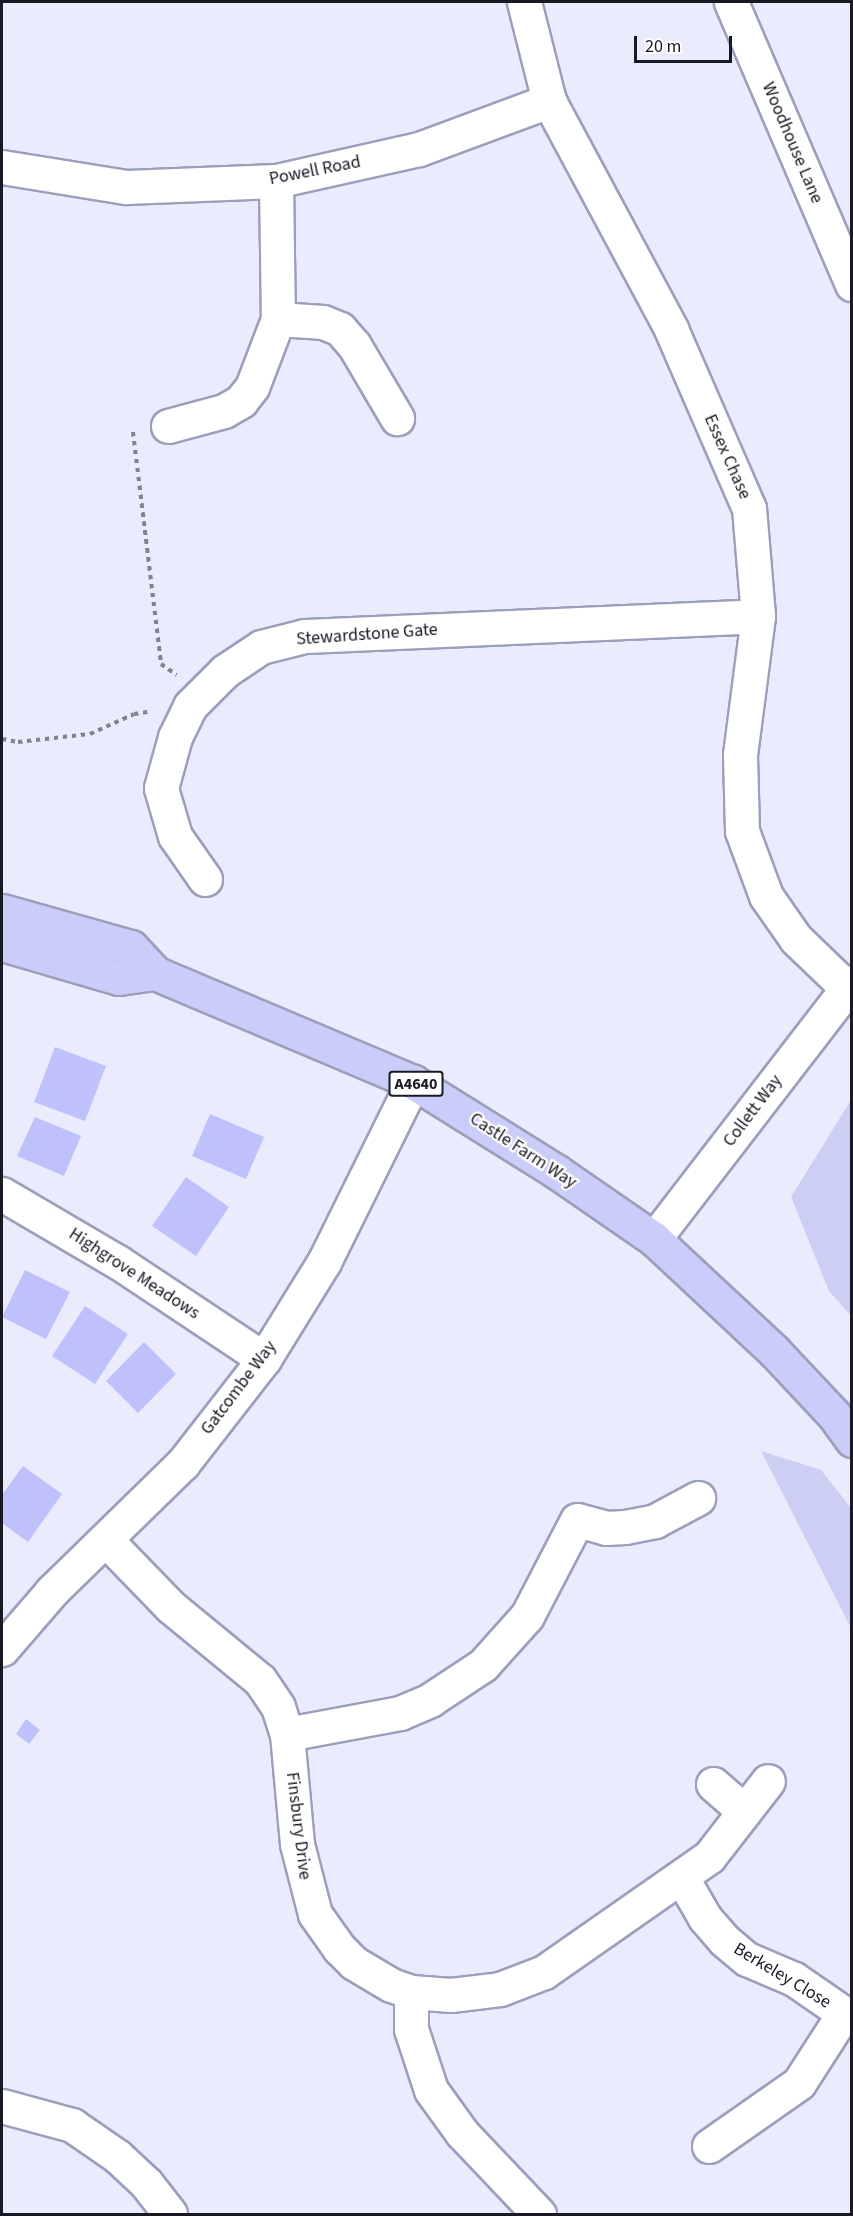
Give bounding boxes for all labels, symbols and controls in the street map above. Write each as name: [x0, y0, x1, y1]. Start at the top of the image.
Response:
scale bar: [637, 24, 734, 62]
text: 20 m: [645, 34, 681, 59]
street label: Woodhouse Lane: [757, 79, 827, 207]
street label: Powell Road: [267, 152, 363, 190]
street label: Essex Chase: [699, 411, 755, 503]
street label: Stewardstone Gate: [296, 619, 438, 651]
road number: A4640: [388, 1071, 444, 1097]
street label: Collett Way: [719, 1071, 787, 1151]
street label: Castle Farm Way: [465, 1108, 581, 1194]
street label: Highgrove Meadows: [64, 1224, 204, 1324]
street label: Gatcombe Way: [197, 1337, 281, 1439]
street label: Finsbury Drive: [281, 1771, 315, 1881]
street label: Berkeley Close: [729, 1938, 835, 2014]

